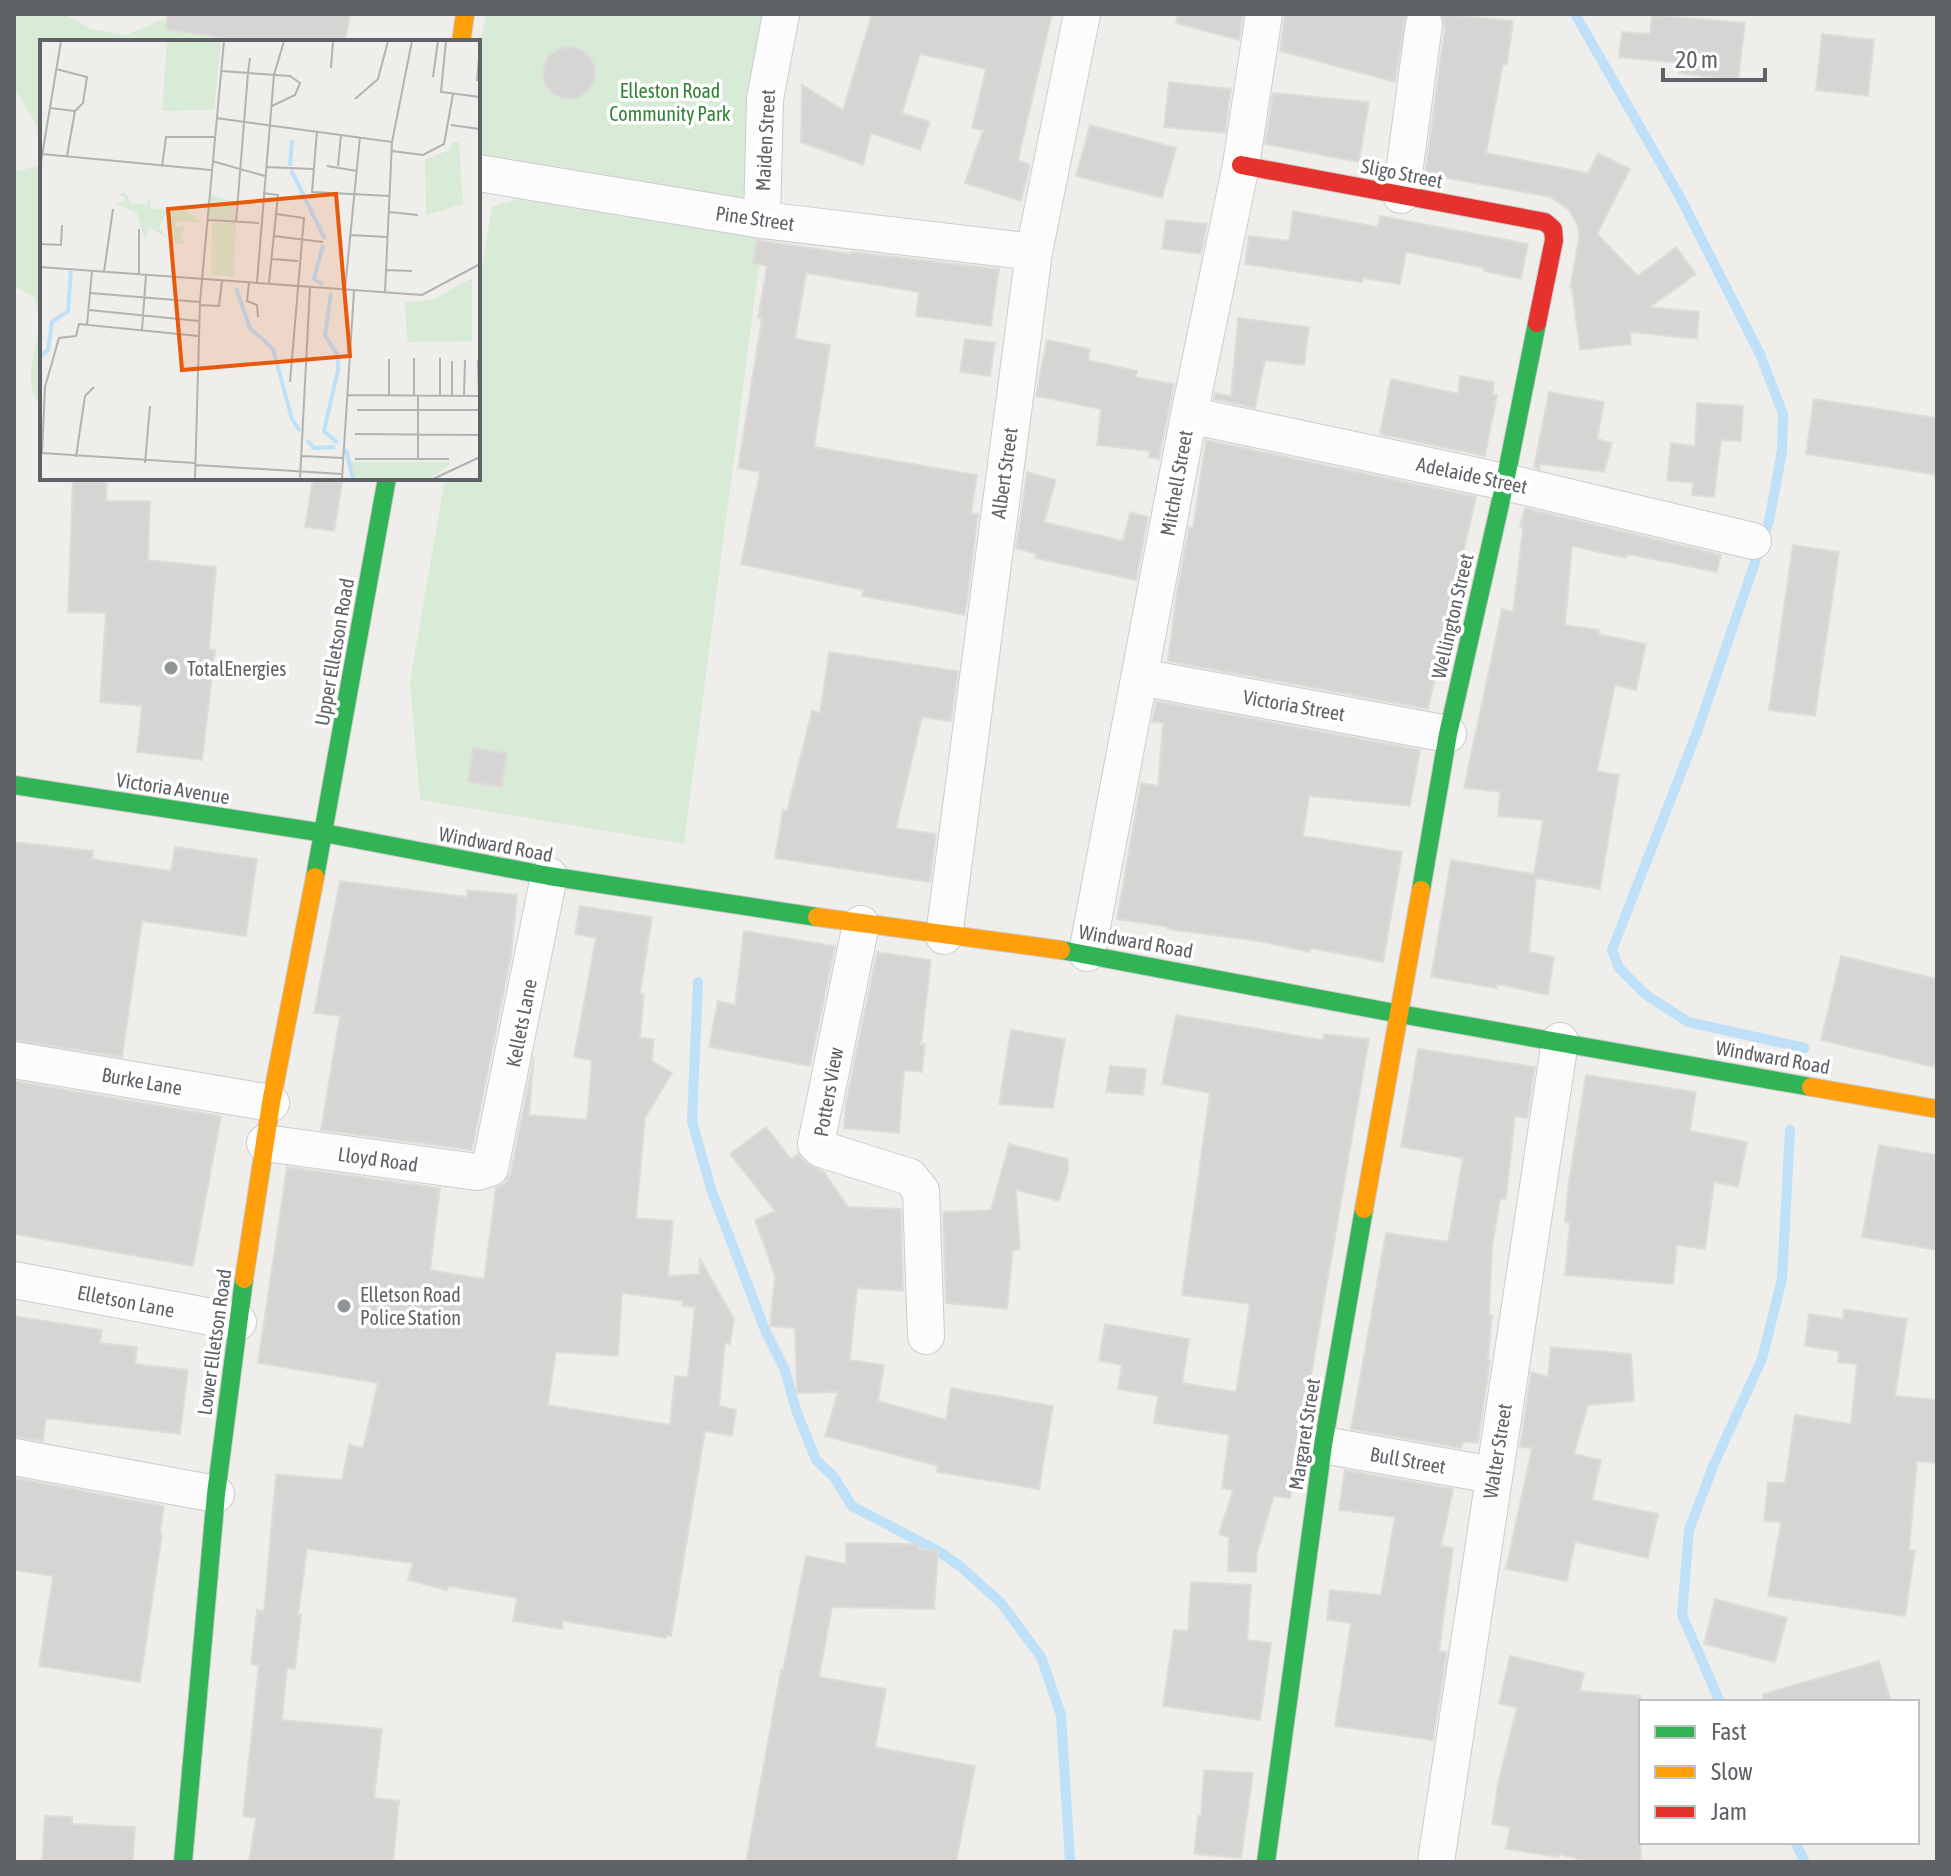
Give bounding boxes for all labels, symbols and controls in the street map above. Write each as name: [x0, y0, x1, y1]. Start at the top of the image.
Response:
scale bar: [1663, 32, 1765, 82]
inset map: [40, 40, 480, 480]
text: 20 m: [1675, 46, 1718, 73]
park label: Elleston Road Community Park: [609, 79, 731, 125]
street label: Maiden Street: [751, 88, 779, 192]
street label: Sligo Street: [1359, 154, 1445, 192]
street label: Pine Street: [714, 201, 796, 235]
street label: Albert Street: [986, 426, 1022, 520]
street label: Mitchell Street: [1155, 428, 1197, 538]
street label: Adelaide Street: [1414, 452, 1530, 498]
street label: Wellington Street: [1426, 551, 1478, 681]
street label: Upper Elletson Road: [310, 576, 358, 728]
place label: TotalEnergies: [187, 657, 286, 680]
marker: TotalEnergies: [162, 659, 180, 677]
street label: Victoria Street: [1241, 685, 1347, 725]
street label: Victoria Avenue: [115, 768, 231, 808]
street label: Windward Road: [437, 822, 555, 866]
street label: Windward Road: [1077, 920, 1195, 962]
street label: Kellets Lane: [501, 977, 541, 1069]
street label: Windward Road: [1714, 1036, 1832, 1078]
street label: Potters View: [809, 1045, 847, 1138]
street label: Burke Lane: [100, 1063, 184, 1099]
street label: Lloyd Road: [337, 1142, 419, 1176]
street label: Lower Elletson Road: [192, 1267, 236, 1417]
street label: Elletson Lane: [75, 1280, 177, 1322]
place label: Elletson Road Police Station: [360, 1283, 461, 1329]
marker: Elletson Road Police Station: [335, 1297, 353, 1315]
street label: Margaret Street: [1284, 1376, 1324, 1492]
street label: Walter Street: [1478, 1402, 1516, 1500]
street label: Bull Street: [1368, 1442, 1448, 1478]
legend: [1639, 1700, 1919, 1844]
text: Fast: [1711, 1718, 1747, 1745]
text: Slow: [1711, 1758, 1753, 1785]
text: Jam: [1711, 1798, 1747, 1825]

